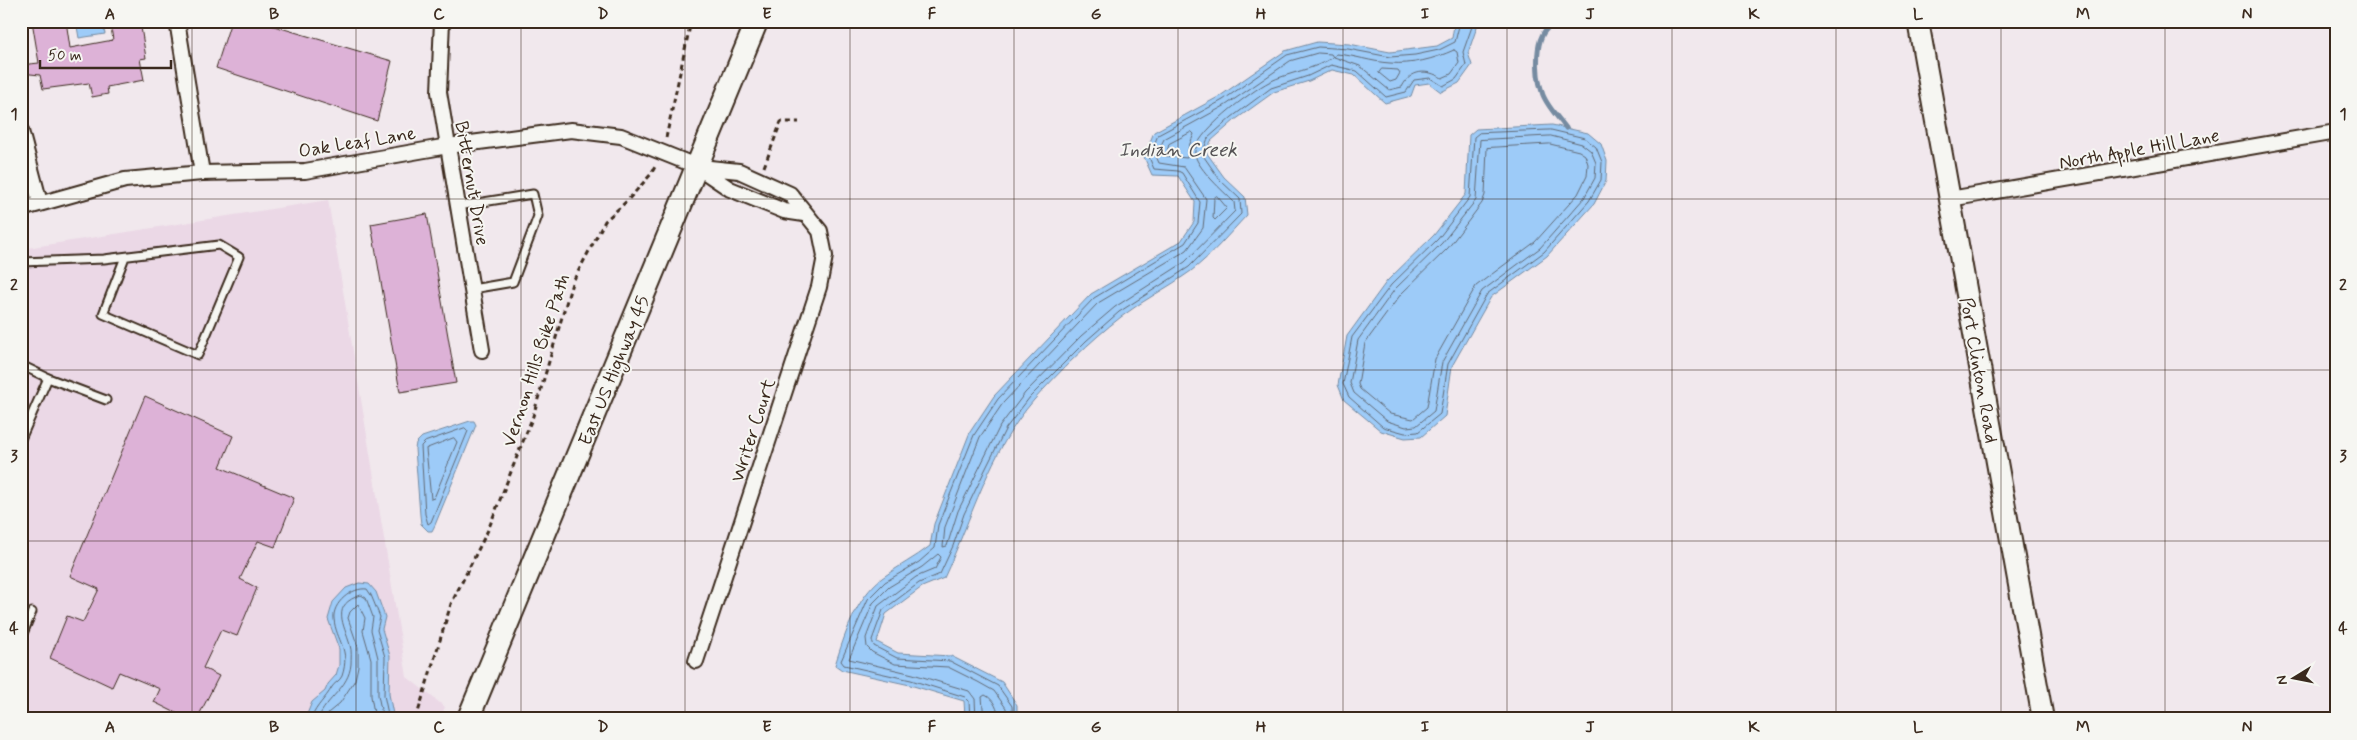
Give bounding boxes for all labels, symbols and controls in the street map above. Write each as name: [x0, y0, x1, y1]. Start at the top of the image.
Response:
text: A: [105, 4, 115, 25]
text: B: [269, 4, 279, 25]
text: C: [433, 4, 445, 25]
text: D: [597, 4, 609, 25]
text: E: [762, 4, 772, 25]
text: F: [928, 4, 937, 25]
text: G: [1091, 4, 1102, 25]
text: H: [1256, 4, 1267, 25]
text: I: [1421, 4, 1430, 25]
text: J: [1585, 4, 1595, 25]
text: K: [1748, 4, 1760, 25]
text: L: [1913, 4, 1924, 25]
text: M: [2076, 4, 2090, 25]
text: N: [2242, 4, 2252, 25]
scale bar: [40, 38, 171, 70]
text: 50 m: [48, 46, 82, 66]
text: 1: [10, 104, 18, 125]
text: 1: [2339, 104, 2347, 125]
street label: Bitternut Drive: [448, 119, 495, 247]
street label: Oak Leaf Lane: [297, 121, 418, 164]
street label: North Apple Hill Lane: [2057, 123, 2222, 178]
water label: Indian Creek: [1119, 137, 1237, 164]
street label: Vernon Hills Bike Path: [497, 271, 576, 450]
text: 2: [10, 275, 18, 296]
text: 2: [2339, 275, 2347, 296]
street label: East US Highway 45: [573, 292, 658, 450]
street label: Port Clinton Road: [1953, 295, 2004, 445]
street label: Writer Court: [725, 375, 782, 486]
text: 3: [10, 446, 18, 467]
text: 3: [2339, 446, 2347, 467]
text: 4: [9, 618, 19, 639]
text: 4: [2338, 618, 2348, 639]
north arrow: [2270, 652, 2320, 702]
text: N: [2273, 674, 2292, 686]
text: A: [105, 717, 115, 738]
text: B: [269, 717, 279, 738]
text: C: [433, 717, 445, 738]
text: D: [597, 717, 609, 738]
text: E: [762, 717, 772, 738]
text: F: [928, 717, 937, 738]
text: G: [1091, 717, 1102, 738]
text: H: [1256, 717, 1267, 738]
text: I: [1421, 717, 1430, 738]
text: J: [1585, 717, 1595, 738]
text: K: [1748, 717, 1760, 738]
text: L: [1913, 717, 1924, 738]
text: M: [2076, 717, 2090, 738]
text: N: [2242, 717, 2252, 738]

